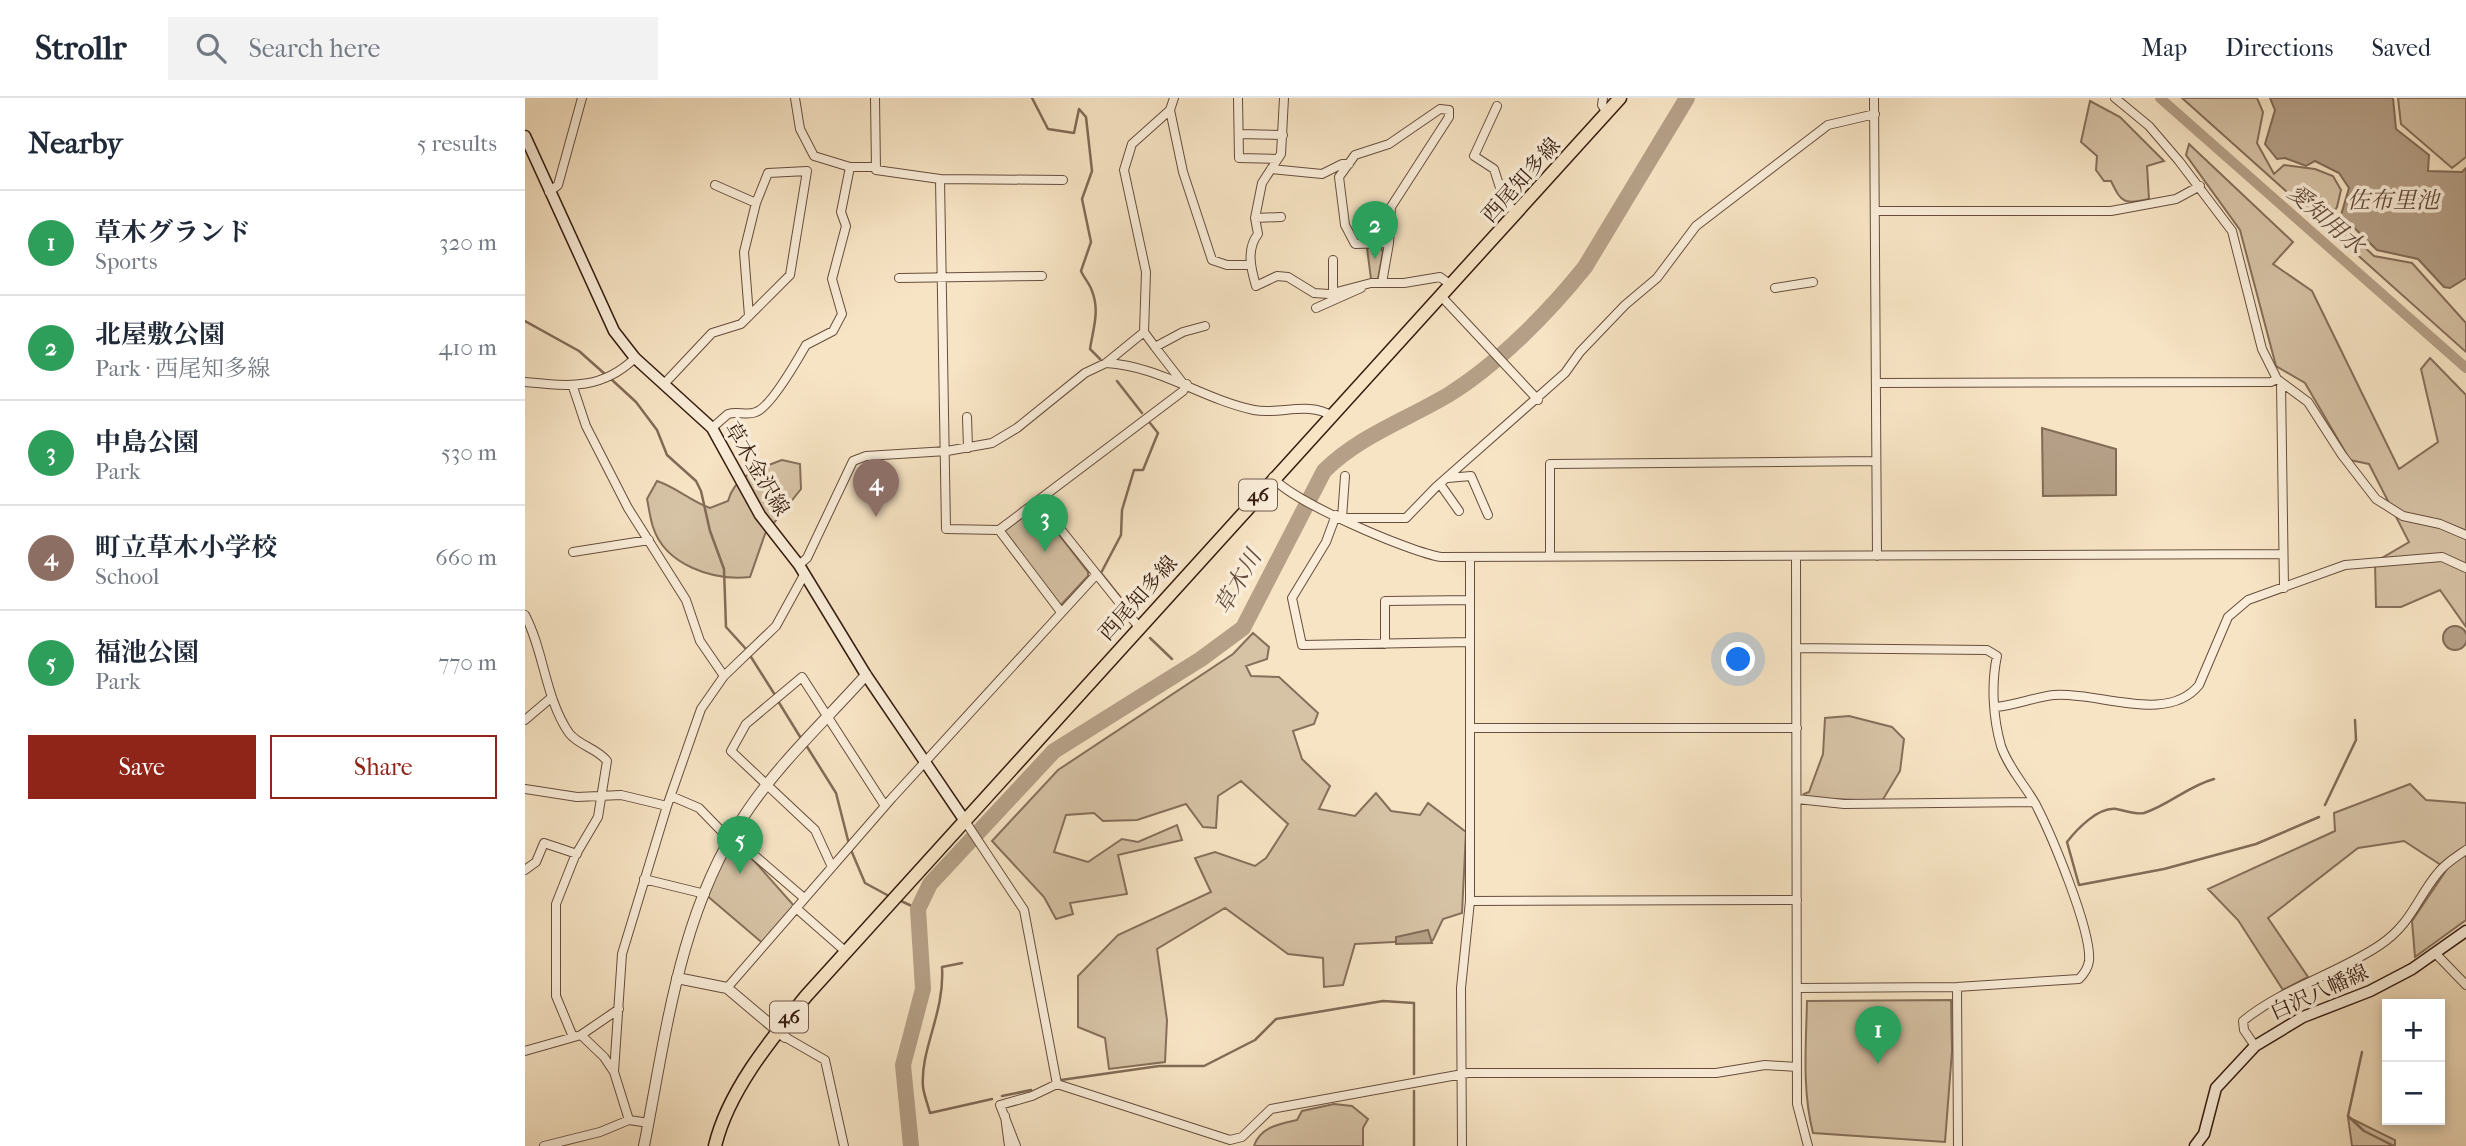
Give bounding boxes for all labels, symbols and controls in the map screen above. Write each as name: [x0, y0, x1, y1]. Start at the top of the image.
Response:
search box: [168, 17, 658, 80]
text: Strollr: [35, 29, 126, 68]
icon: search: [192, 29, 230, 67]
text: Search here: [248, 33, 380, 64]
text: Map: [2141, 34, 2187, 62]
text: Directions: [2225, 34, 2333, 62]
text: Saved: [2371, 34, 2431, 62]
text: Nearby: [28, 126, 123, 161]
text: 5 results: [417, 130, 497, 157]
street label: 西尾知多線: [1477, 133, 1565, 227]
water label: 愛知用水: [2282, 179, 2371, 261]
water label: 佐布里池: [2347, 187, 2442, 214]
pin: 2: [1352, 201, 1398, 259]
text: 草木グランド: [95, 217, 251, 248]
text: 1: [47, 229, 55, 256]
text: 320 m: [439, 229, 497, 256]
text: Sports: [95, 248, 157, 275]
text: 北屋敷公園: [95, 319, 225, 350]
text: 2: [45, 334, 57, 361]
text: 410 m: [439, 334, 497, 361]
text: Park · 西尾知多線: [95, 355, 270, 382]
street label: 草木金沢線: [720, 418, 794, 520]
text: 中島公園: [95, 427, 199, 458]
text: 3: [46, 439, 56, 466]
text: 530 m: [441, 439, 497, 466]
text: Park: [95, 458, 141, 485]
pin: 4: [853, 459, 899, 517]
road number: 46: [1239, 480, 1277, 510]
pin: 3: [1022, 494, 1068, 552]
text: 町立草木小学校: [95, 532, 277, 563]
water label: 草木川: [1209, 543, 1268, 619]
text: 4: [44, 544, 58, 571]
text: 660 m: [435, 544, 497, 571]
street label: 西尾知多線: [1094, 551, 1182, 645]
text: School: [95, 563, 159, 590]
text: 福池公園: [95, 637, 199, 668]
your location: [1721, 642, 1755, 676]
text: 5: [46, 649, 56, 676]
text: 770 m: [438, 649, 497, 676]
text: Park: [95, 668, 141, 695]
button: Save: [28, 735, 256, 799]
button: Share: [270, 735, 497, 799]
pin: 5: [717, 816, 763, 874]
street label: 白沢八幡線: [2266, 960, 2372, 1024]
map controls: [2382, 999, 2445, 1125]
button: +: [2382, 999, 2445, 1062]
road number: 46: [770, 1001, 808, 1032]
pin: 1: [1855, 1006, 1901, 1064]
button: −: [2382, 1062, 2445, 1125]

